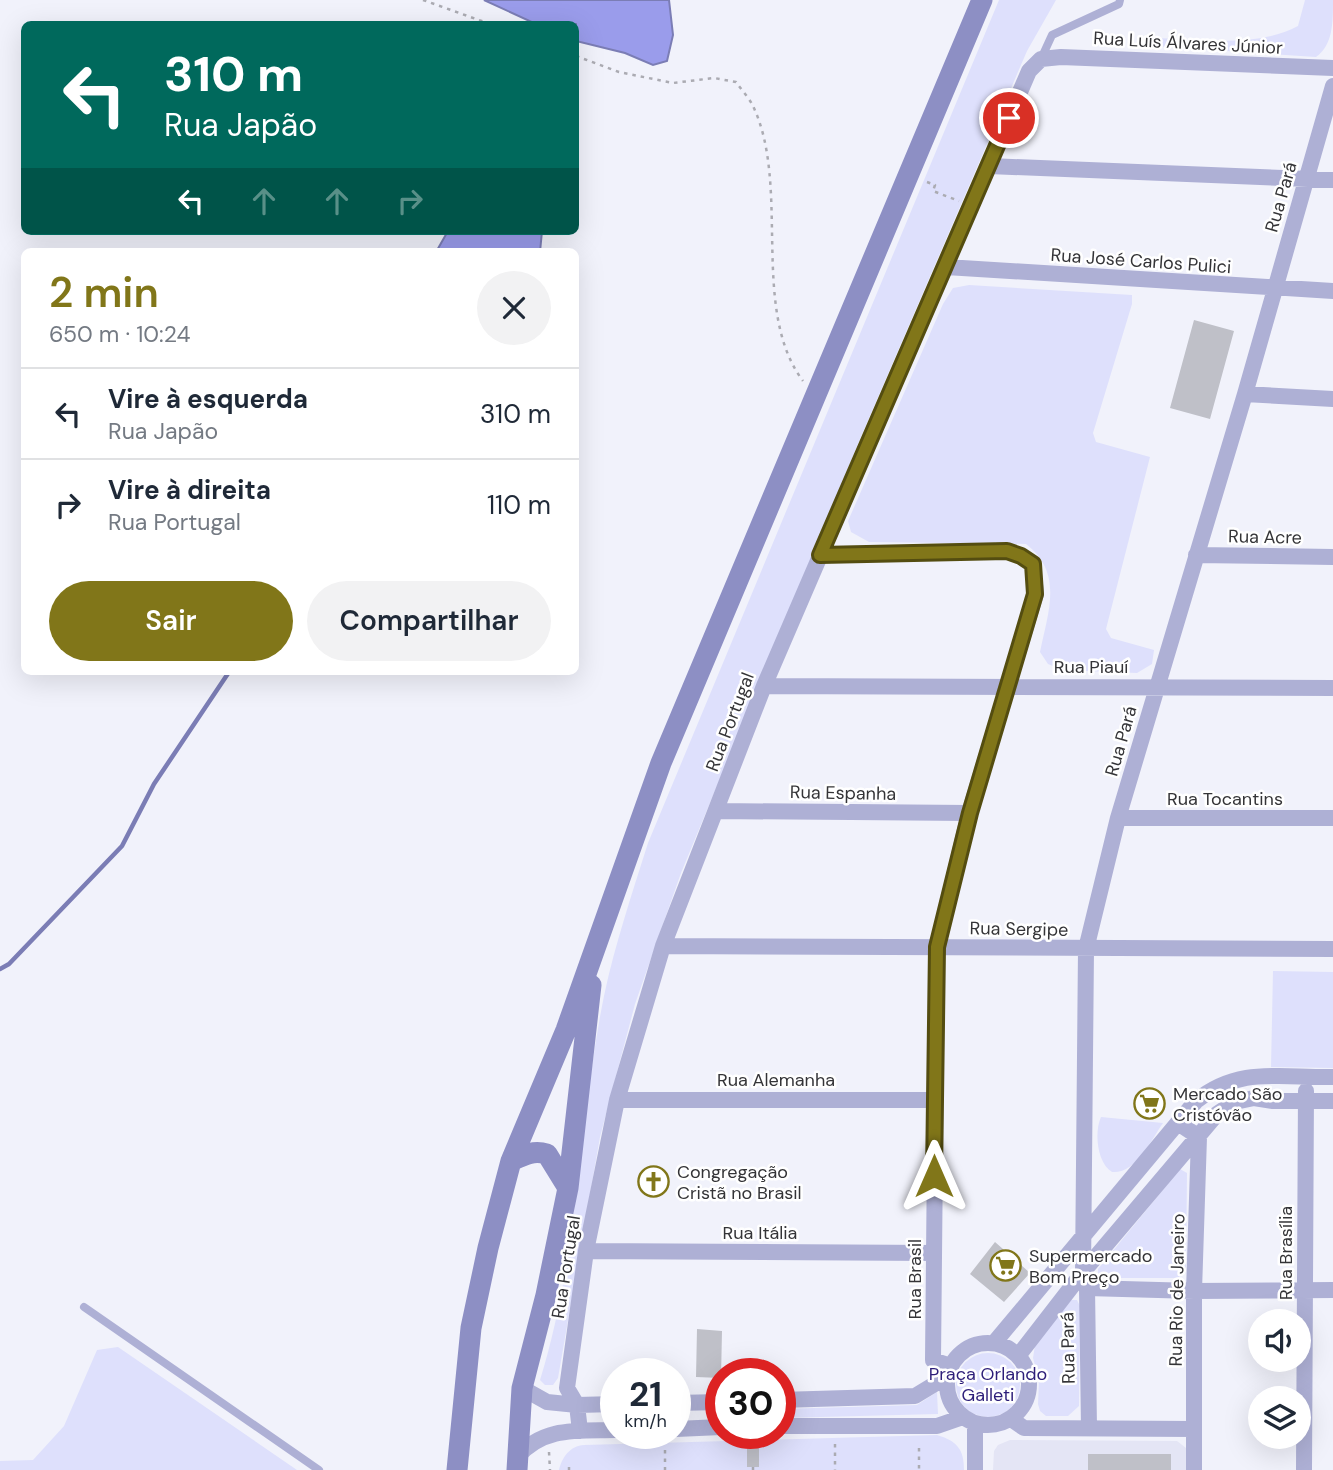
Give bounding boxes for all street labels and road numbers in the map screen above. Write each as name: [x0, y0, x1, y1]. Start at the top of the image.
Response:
street label: Rua Luís Álvares Júnior: [1093, 26, 1284, 60]
street label: Rua Pará: [1260, 159, 1302, 235]
street label: Rua José Carlos Pulici: [1050, 243, 1232, 279]
street label: Rua Acre: [1228, 524, 1302, 550]
street label: Rua Piauí: [1054, 655, 1128, 679]
street label: Rua Portugal: [700, 669, 760, 775]
street label: Rua Pará: [1100, 703, 1142, 779]
street label: Rua Espanha: [790, 780, 896, 806]
street label: Rua Tocantins: [1167, 787, 1283, 811]
street label: Rua Sergipe: [970, 916, 1068, 942]
street label: Rua Alemanha: [717, 1068, 835, 1092]
street label: Rua Brasília: [1274, 1206, 1298, 1300]
street label: Rua Rio de Janeiro: [1164, 1213, 1190, 1367]
street label: Rua Portugal: [546, 1214, 586, 1320]
street label: Rua Itália: [723, 1221, 797, 1245]
street label: Rua Brasil: [903, 1239, 927, 1319]
street label: Rua Pará: [1055, 1312, 1081, 1384]

